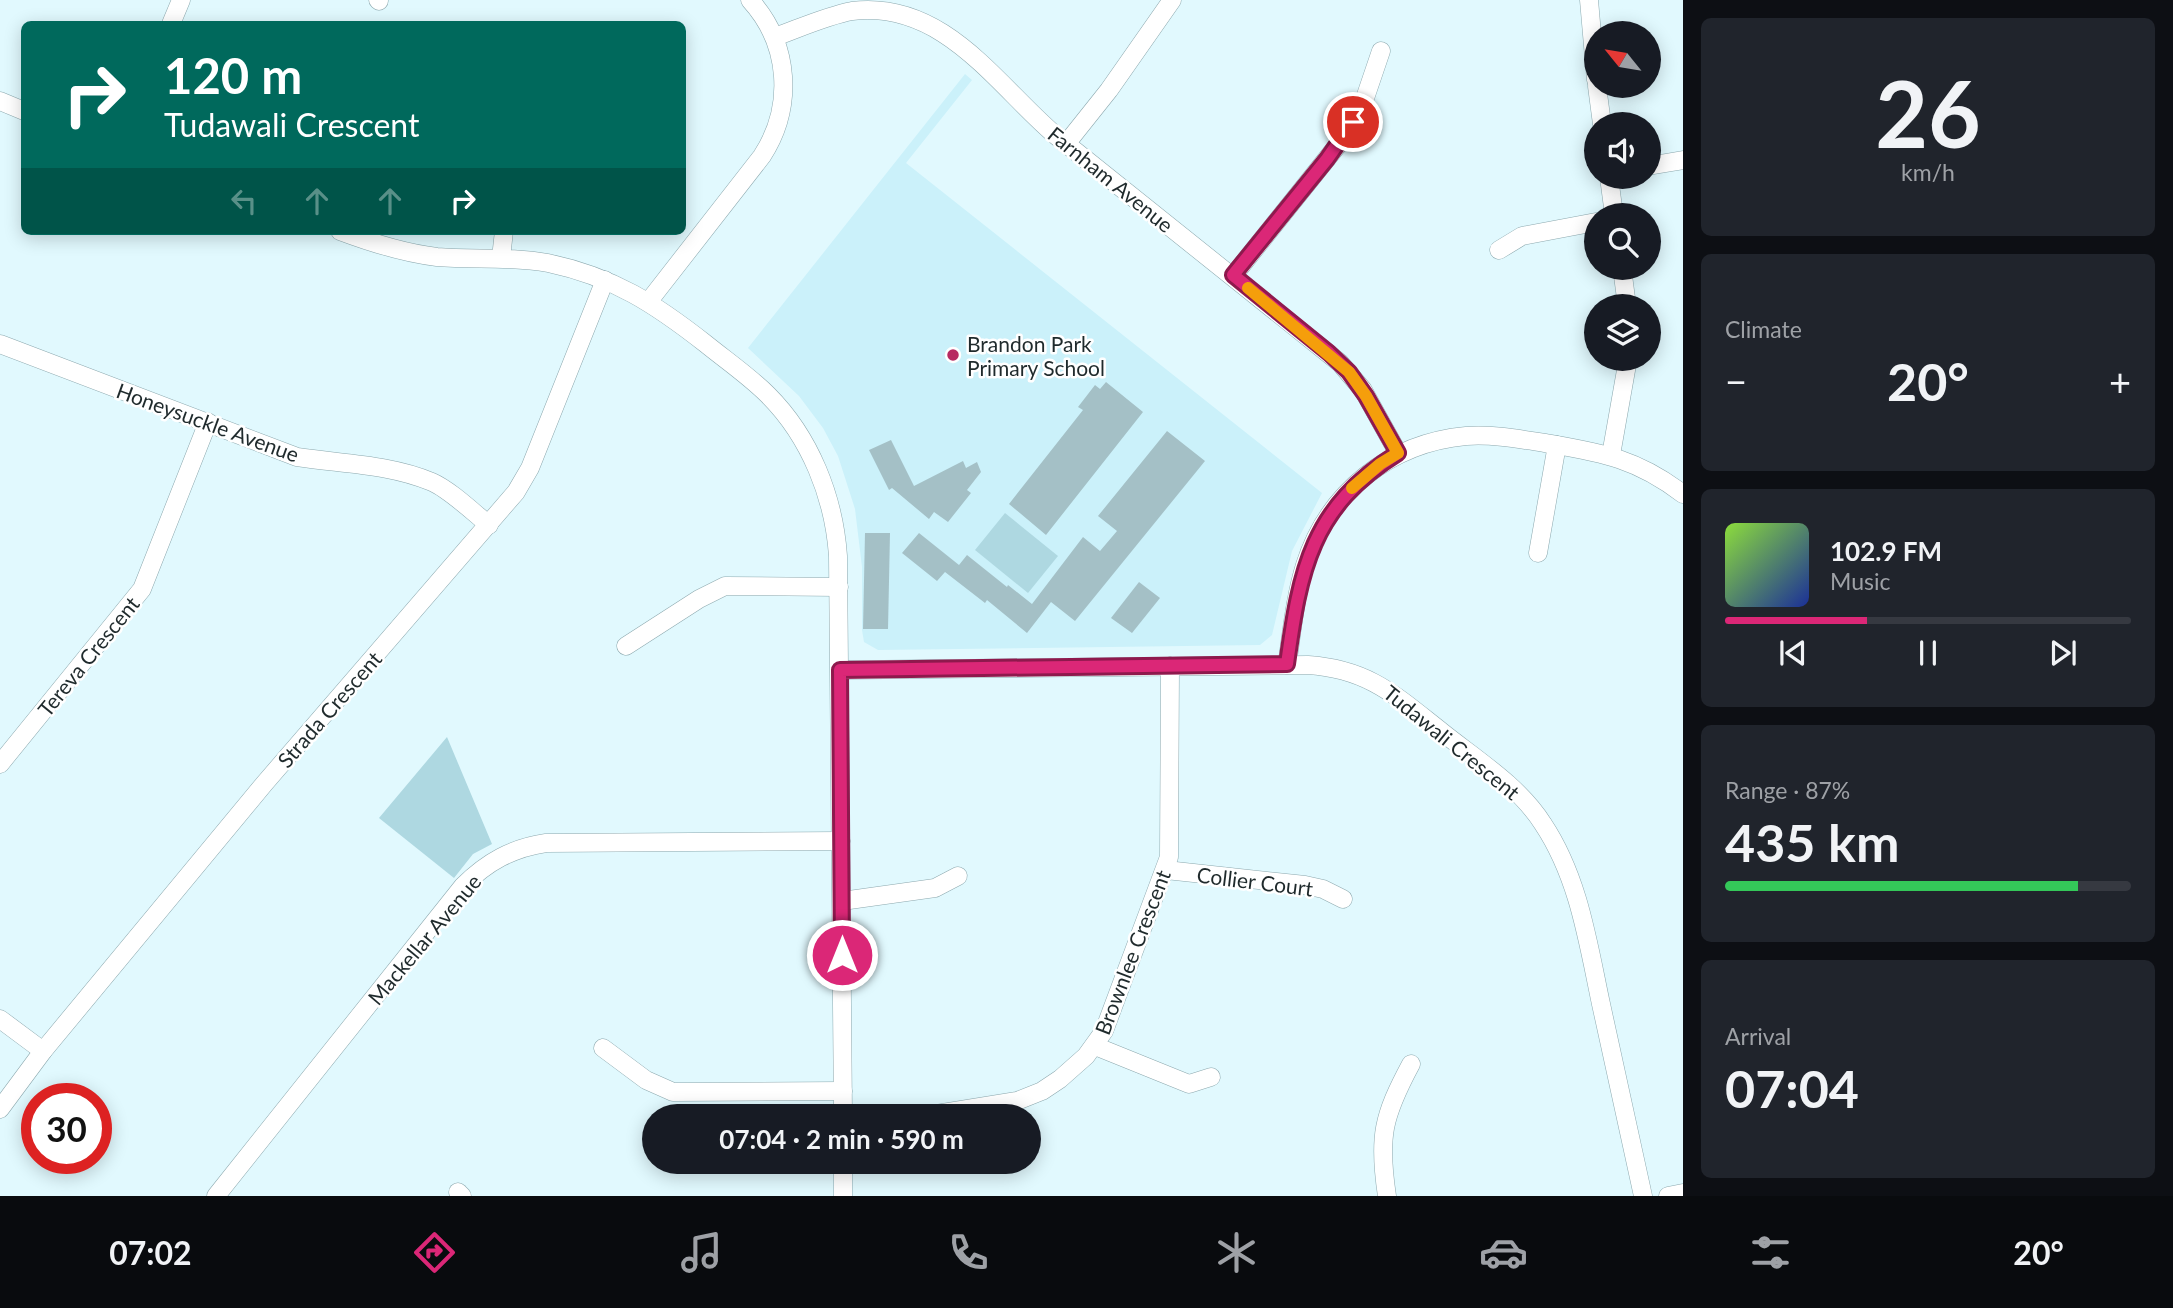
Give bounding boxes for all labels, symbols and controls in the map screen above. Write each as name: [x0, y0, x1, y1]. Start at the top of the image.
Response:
north arrow: [1584, 21, 1661, 98]
map controls: [1584, 21, 1661, 371]
text: 120 m: [164, 46, 302, 104]
icon: right: [49, 49, 140, 140]
text: 26: [1875, 58, 1981, 167]
pin: [1323, 92, 1383, 152]
icon: arrive: [1334, 103, 1372, 141]
text: Tudawali Crescent: [164, 105, 419, 144]
button: sound: [1584, 112, 1661, 189]
street label: Farnham Avenue: [1043, 121, 1179, 237]
text: km/h: [1901, 158, 1955, 186]
icon: left: [225, 182, 263, 220]
icon: ahead: [298, 182, 336, 220]
icon: ahead: [371, 182, 409, 220]
icon: right: [444, 182, 482, 220]
button: search: [1584, 203, 1661, 280]
button: layers: [1584, 294, 1661, 371]
text: Climate: [1725, 315, 1802, 343]
place label: Brandon Park Primary School: [967, 331, 1105, 380]
marker: Brandon Park Primary School: [945, 347, 961, 363]
text: 20°: [1887, 350, 1969, 412]
text: −: [1725, 358, 1747, 404]
text: +: [2109, 358, 2131, 404]
street label: Honeysuckle Avenue: [113, 377, 303, 467]
text: 102.9 FM: [1830, 535, 1942, 567]
text: Music: [1830, 567, 1890, 595]
street label: Tereva Crescent: [32, 591, 144, 721]
icon: previous: [1774, 634, 1812, 672]
icon: pause: [1909, 634, 1947, 672]
icon: next: [2044, 634, 2082, 672]
street label: Strada Crescent: [272, 646, 386, 772]
street label: Tudawali Crescent: [1379, 680, 1525, 805]
text: Range · 87%: [1725, 776, 1850, 804]
text: 435 km: [1725, 811, 1899, 873]
street label: Collier Court: [1195, 861, 1315, 901]
street label: Brownlee Crescent: [1089, 866, 1175, 1038]
street label: Mackellar Avenue: [362, 869, 486, 1009]
position arrow: [805, 918, 879, 992]
text: Arrival: [1725, 1022, 1791, 1050]
text: 07:04: [1725, 1057, 1859, 1119]
speed limit sign: 30: [21, 1083, 112, 1174]
text: 07:04 · 2 min · 590 m: [719, 1123, 964, 1155]
icon: directions: [410, 1228, 459, 1277]
icon: music: [677, 1228, 726, 1277]
icon: phone: [944, 1228, 993, 1277]
icon: climate: [1212, 1228, 1261, 1277]
icon: car: [1479, 1228, 1528, 1277]
icon: filters: [1746, 1228, 1795, 1277]
text: 07:02: [109, 1233, 192, 1272]
text: 20°: [2013, 1233, 2064, 1272]

